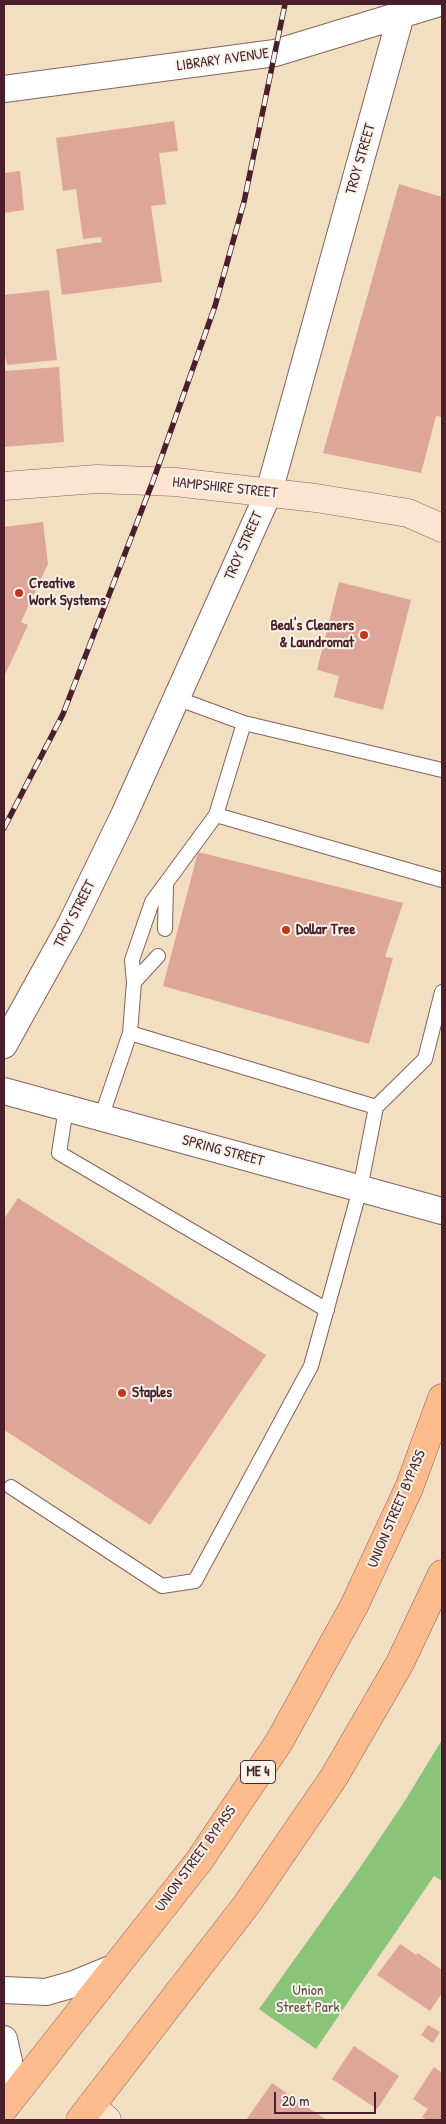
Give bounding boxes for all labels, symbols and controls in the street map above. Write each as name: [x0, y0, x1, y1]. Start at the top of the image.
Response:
street label: LIBRARY AVENUE: [176, 45, 270, 75]
street label: TROY STREET: [342, 121, 380, 197]
street label: HAMPSHIRE STREET: [171, 474, 279, 502]
street label: TROY STREET: [221, 509, 267, 583]
place label: Creative Work Systems: [29, 575, 106, 610]
marker: Creative Work Systems: [13, 587, 25, 599]
place label: Beal's Cleaners & Laundromat: [271, 617, 354, 652]
marker: Beal's Cleaners & Laundromat: [358, 629, 370, 641]
street label: TROY STREET: [50, 877, 100, 951]
place label: Dollar Tree: [296, 921, 355, 939]
marker: Dollar Tree: [280, 924, 292, 936]
street label: SPRING STREET: [180, 1131, 266, 1171]
place label: Staples: [132, 1384, 172, 1402]
marker: Staples: [116, 1387, 128, 1399]
street label: UNION STREET BYPASS: [364, 1447, 430, 1571]
road number: ME 4: [240, 1760, 276, 1784]
street label: UNION STREET BYPASS: [152, 1803, 240, 1915]
park label: Union Street Park: [276, 1982, 340, 2017]
scale bar: [276, 2082, 378, 2114]
text: 20 m: [282, 2090, 309, 2111]

